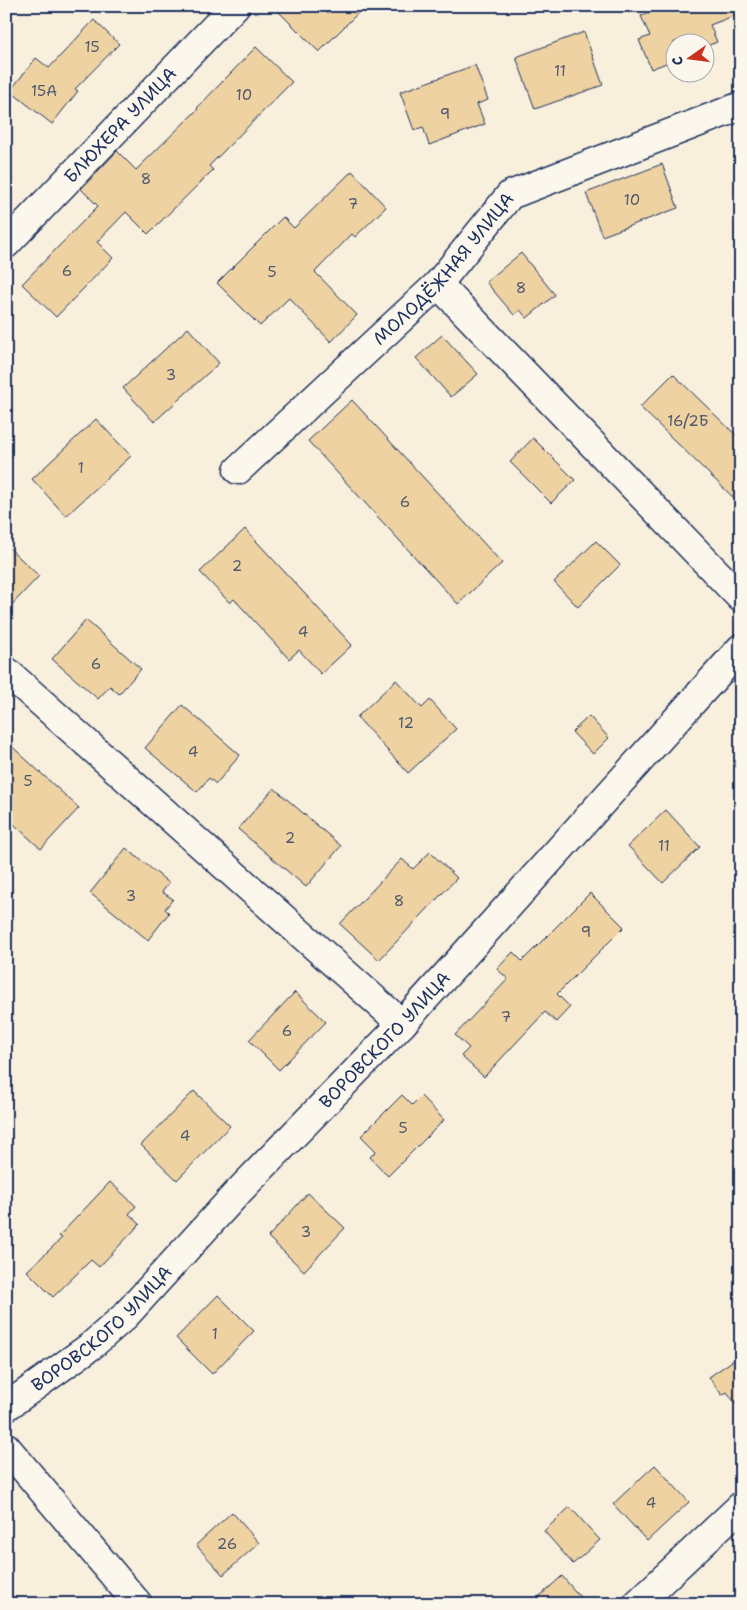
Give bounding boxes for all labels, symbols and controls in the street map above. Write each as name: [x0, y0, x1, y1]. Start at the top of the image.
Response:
north arrow: [664, 32, 714, 82]
house number: 15: [84, 37, 100, 57]
text: С: [668, 55, 687, 67]
house number: 11: [554, 61, 566, 81]
street label: БЛЮХЕРА УЛИЦА: [59, 62, 182, 188]
house number: 15А: [31, 81, 57, 101]
house number: 10: [236, 85, 252, 105]
house number: 9: [440, 104, 450, 124]
house number: 8: [141, 169, 151, 189]
street label: МОЛОДЁЖНАЯ УЛИЦА: [368, 187, 519, 350]
house number: 10: [624, 190, 640, 210]
house number: 7: [348, 194, 358, 214]
house number: 6: [62, 261, 72, 281]
house number: 5: [267, 262, 277, 282]
house number: 8: [516, 278, 526, 298]
house number: 3: [166, 365, 176, 385]
house number: 16/2Б: [667, 411, 709, 431]
house number: 1: [78, 458, 84, 478]
house number: 6: [400, 492, 410, 512]
house number: 2: [232, 556, 242, 576]
house number: 4: [298, 622, 308, 642]
house number: 6: [91, 654, 101, 674]
house number: 12: [398, 713, 414, 733]
house number: 4: [188, 742, 198, 762]
house number: 5: [23, 771, 33, 791]
house number: 2: [285, 828, 295, 848]
house number: 11: [658, 836, 670, 856]
house number: 3: [126, 886, 136, 906]
house number: 8: [394, 891, 404, 911]
house number: 9: [581, 922, 591, 942]
street label: ВОРОВСКОГО УЛИЦА: [314, 966, 456, 1114]
house number: 7: [501, 1007, 511, 1027]
house number: 6: [282, 1021, 292, 1041]
house number: 5: [398, 1118, 408, 1138]
house number: 4: [180, 1126, 190, 1146]
house number: 3: [301, 1222, 311, 1242]
street label: ВОРОВСКОГО УЛИЦА: [26, 1260, 177, 1397]
house number: 1: [212, 1324, 218, 1344]
house number: 4: [646, 1493, 656, 1513]
house number: 26: [217, 1534, 237, 1554]

